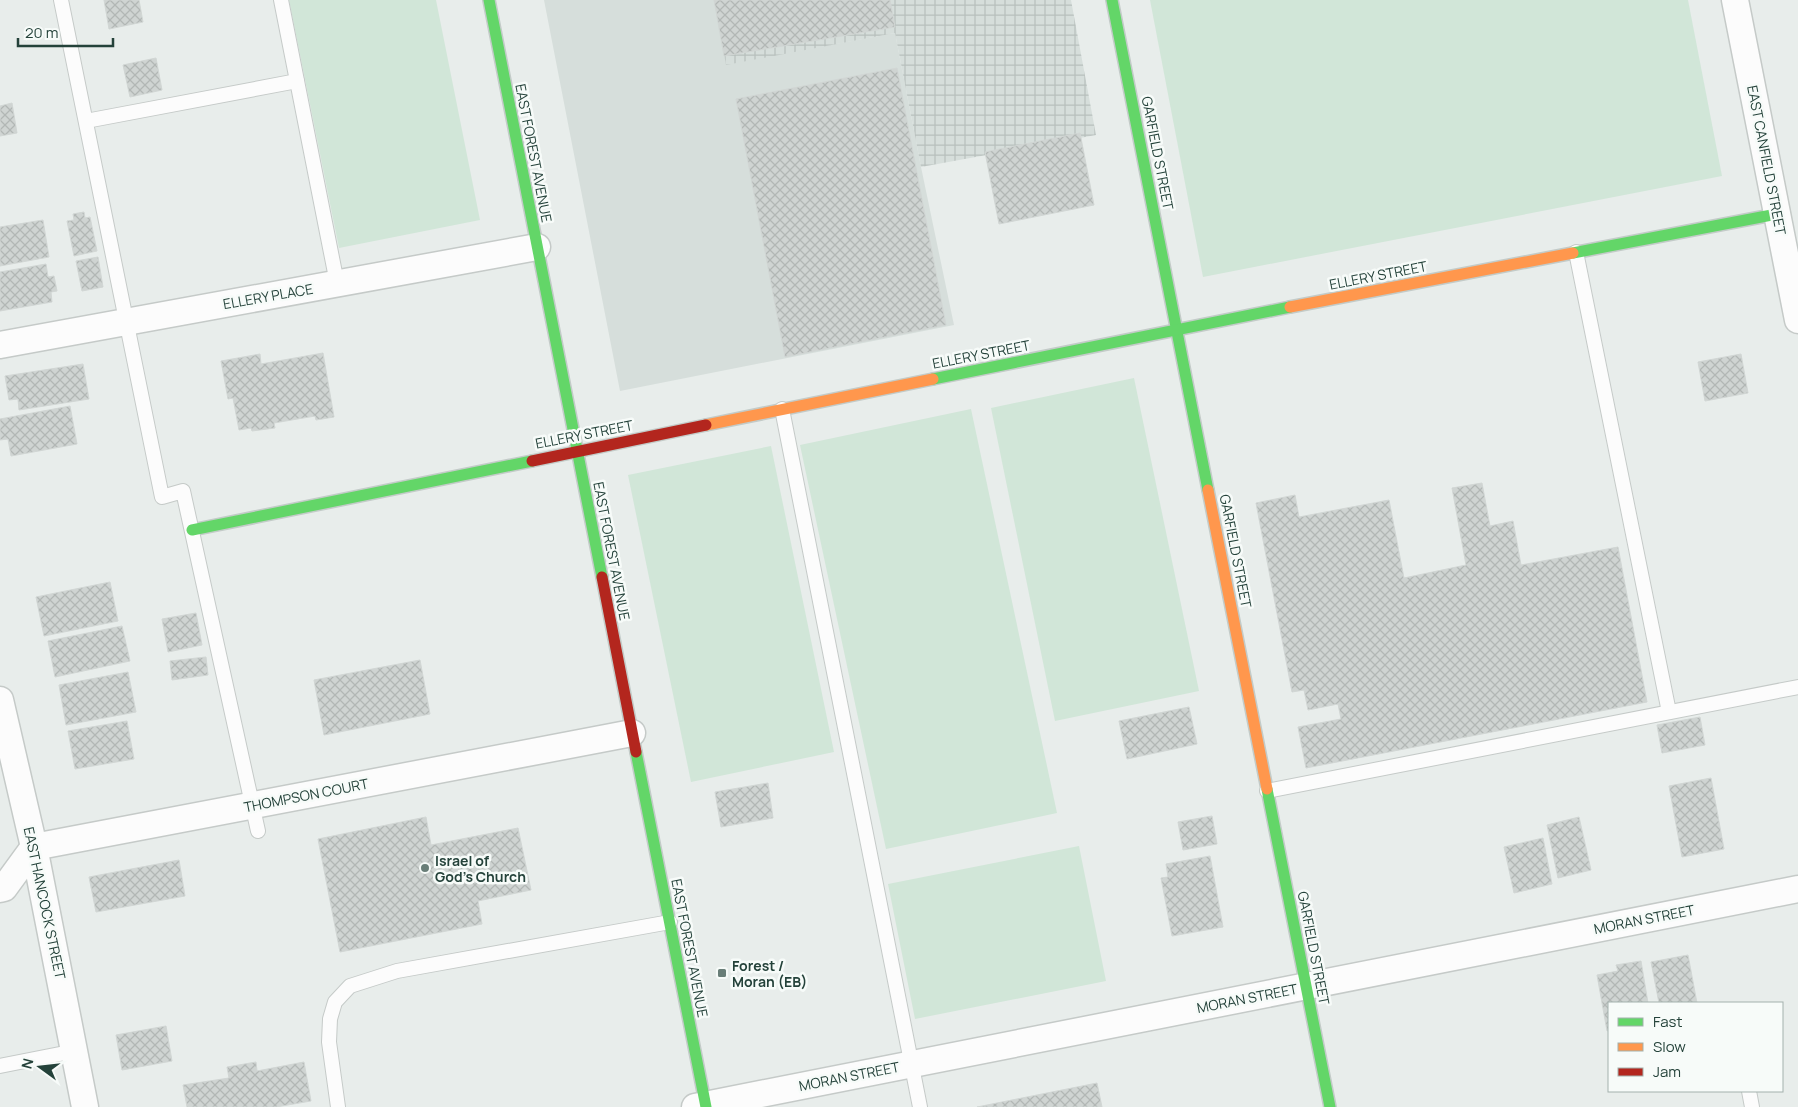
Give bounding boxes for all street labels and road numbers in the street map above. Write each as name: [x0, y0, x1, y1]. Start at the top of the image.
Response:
street label: EAST FOREST AVENUE: [511, 82, 557, 224]
street label: EAST CANFIELD STREET: [1743, 84, 1791, 237]
street label: GARFIELD STREET: [1138, 95, 1178, 212]
street label: ELLERY STREET: [1328, 256, 1429, 294]
street label: ELLERY PLACE: [221, 279, 315, 313]
street label: ELLERY STREET: [931, 335, 1032, 373]
street label: ELLERY STREET: [534, 415, 635, 453]
street label: EAST FOREST AVENUE: [589, 480, 635, 622]
street label: GARFIELD STREET: [1216, 493, 1256, 610]
street label: THOMPSON COURT: [242, 773, 371, 816]
street label: EAST HANCOCK STREET: [20, 825, 71, 981]
street label: EAST FOREST AVENUE: [667, 877, 713, 1019]
street label: GARFIELD STREET: [1294, 890, 1334, 1007]
street label: MORAN STREET: [1592, 900, 1697, 938]
street label: MORAN STREET: [1195, 979, 1300, 1017]
street label: MORAN STREET: [797, 1057, 902, 1095]

